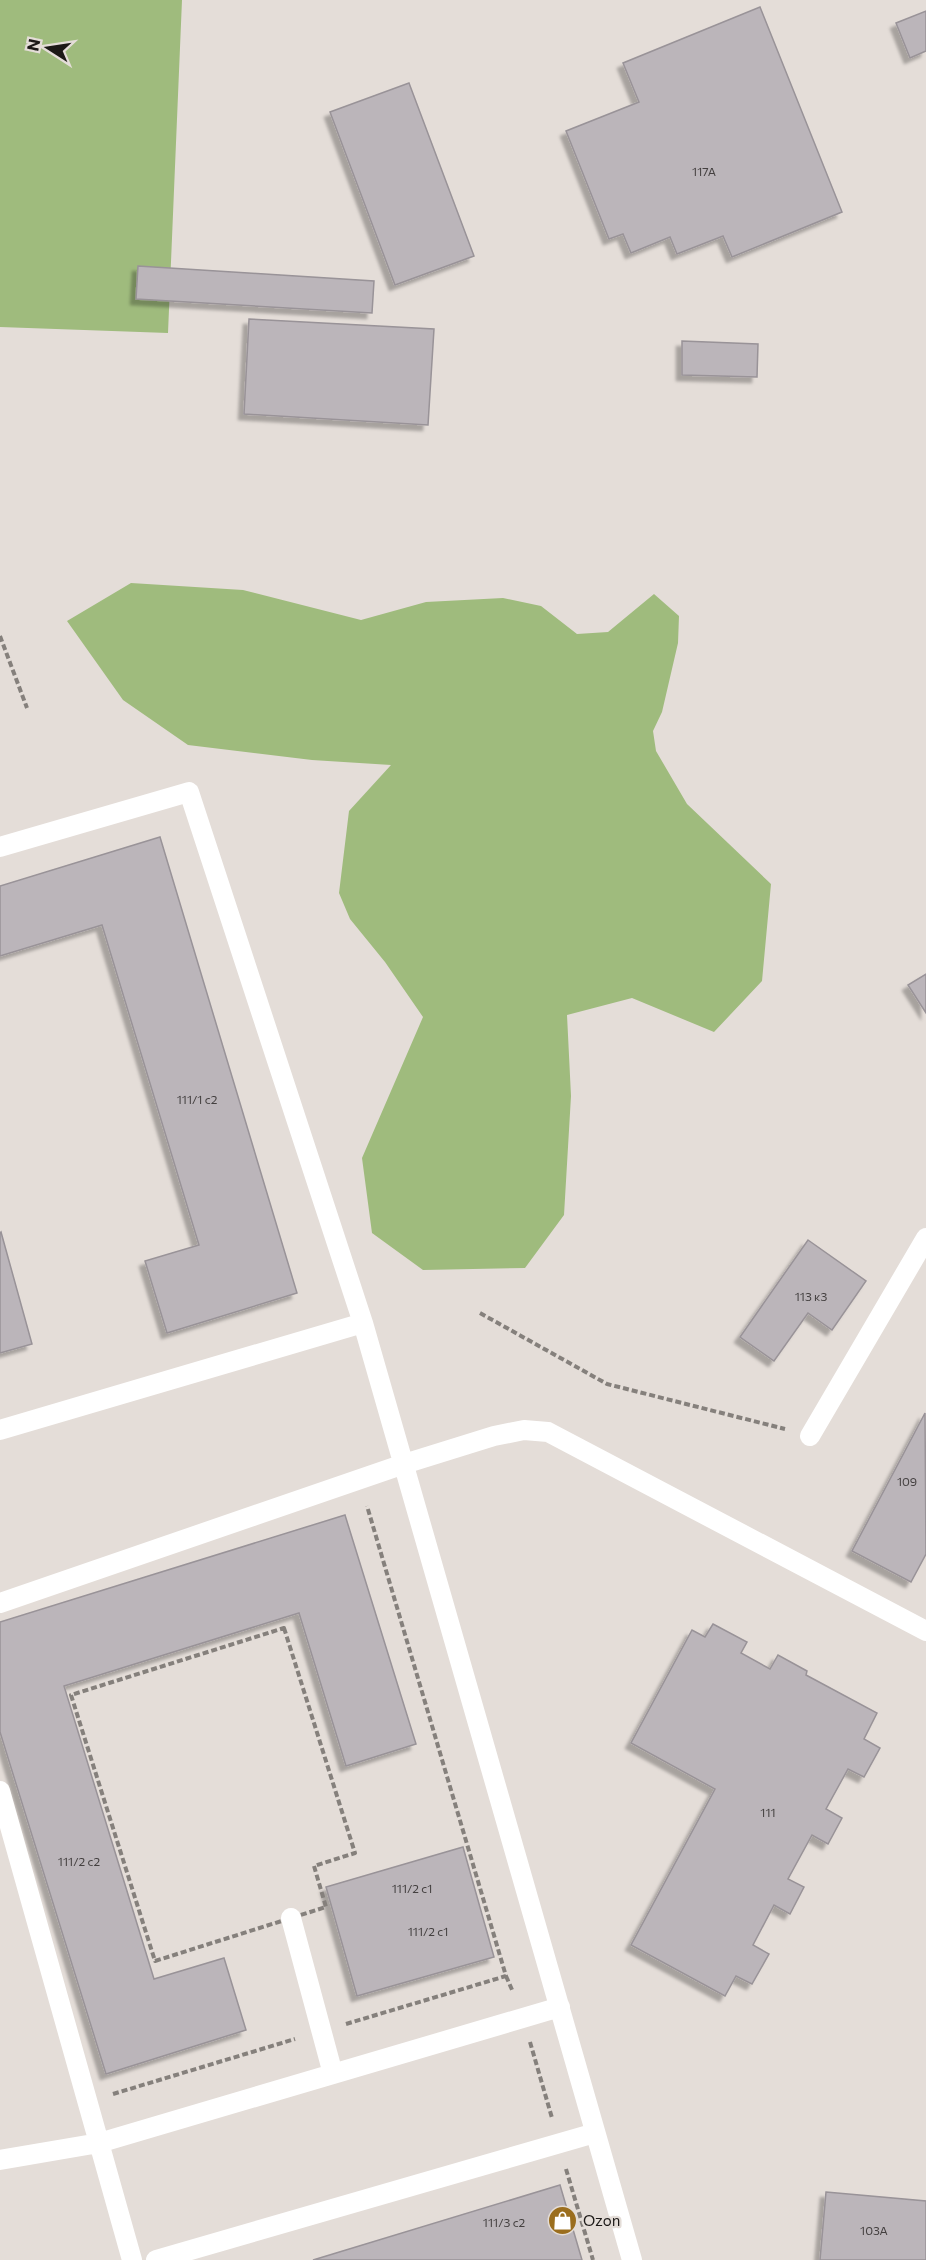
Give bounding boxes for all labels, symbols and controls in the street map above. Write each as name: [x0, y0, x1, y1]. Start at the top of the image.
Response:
north arrow: [18, 18, 78, 78]
text: N: [22, 37, 43, 53]
house number: 117А: [692, 164, 716, 178]
house number: 111/1 с2: [177, 1092, 218, 1106]
house number: 113 к3: [795, 1289, 827, 1303]
house number: 109: [897, 1474, 917, 1488]
house number: 111: [760, 1805, 776, 1819]
house number: 111/2 с2: [58, 1854, 100, 1868]
house number: 111/2 с1: [392, 1881, 432, 1895]
house number: 111/2 с1: [408, 1924, 448, 1938]
shop icon: Ozon: [546, 2205, 578, 2237]
place label: Ozon: [583, 2211, 620, 2229]
house number: 111/3 с2: [483, 2215, 526, 2229]
house number: 103А: [860, 2223, 888, 2237]

